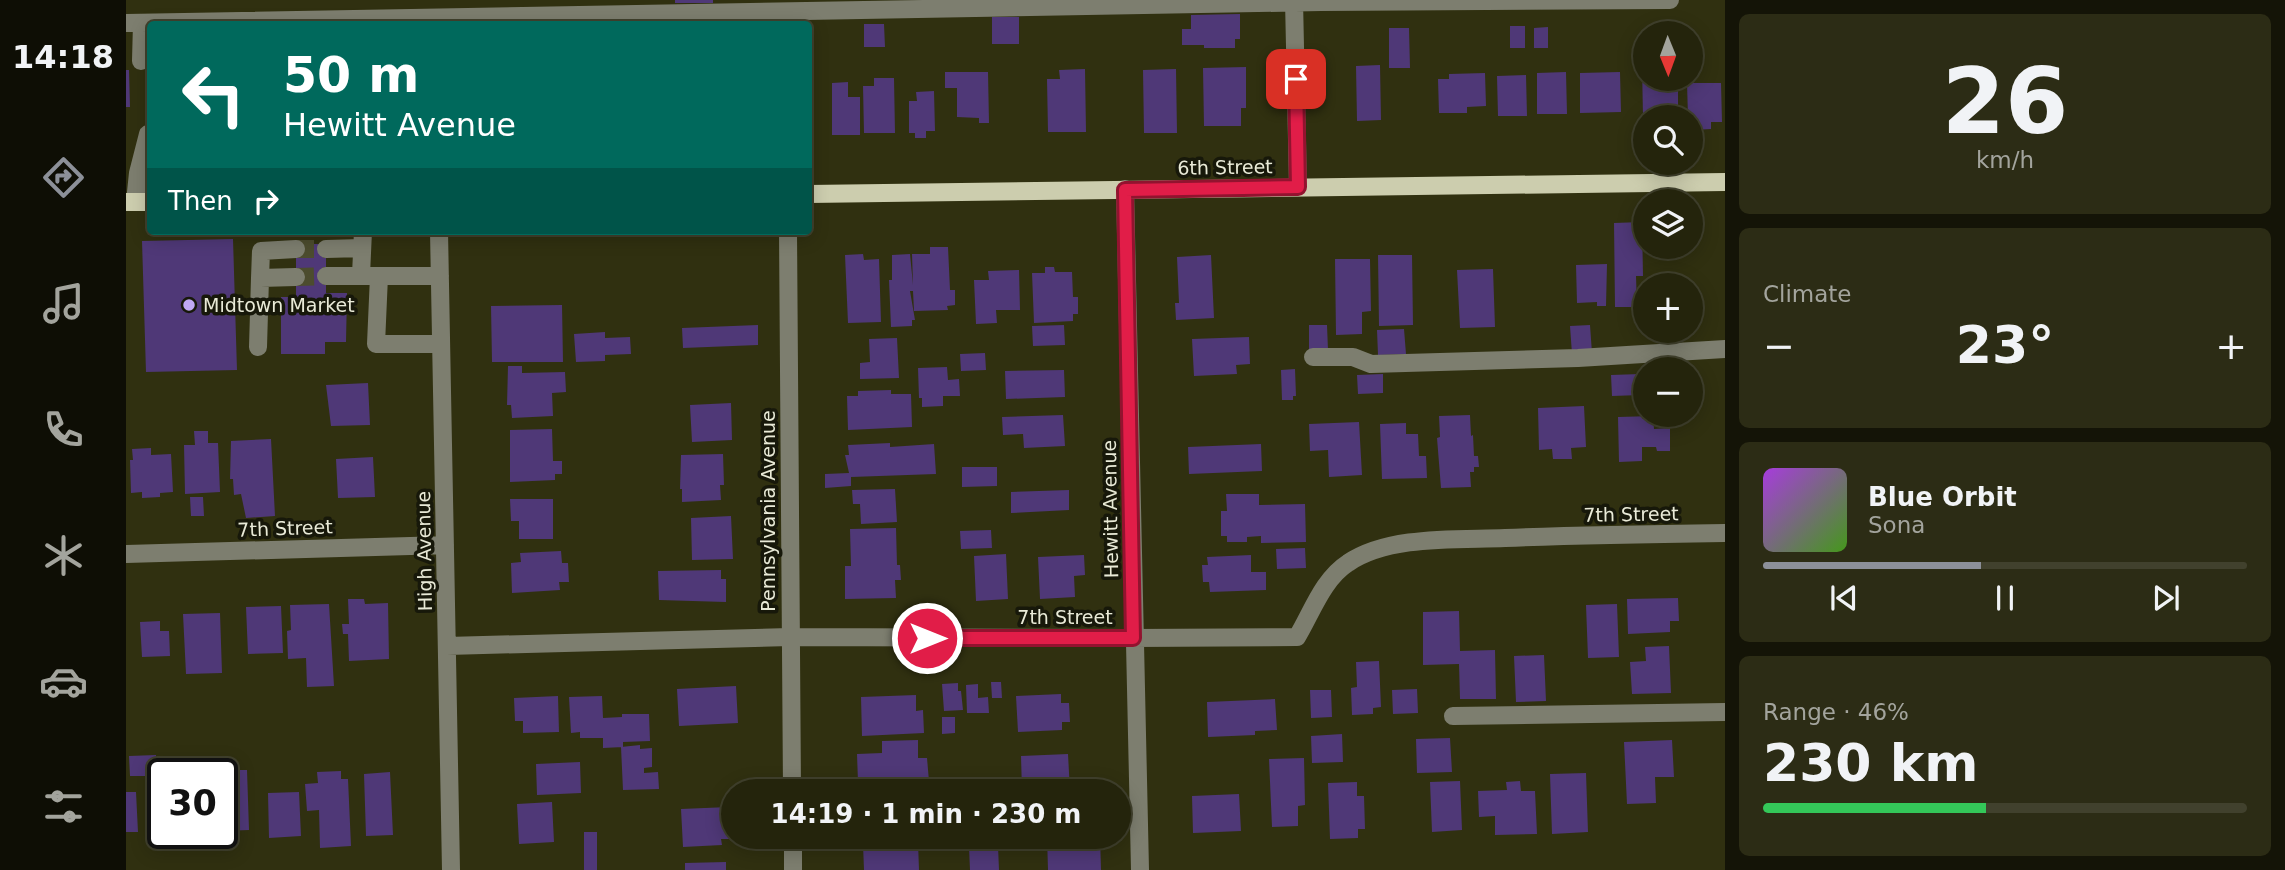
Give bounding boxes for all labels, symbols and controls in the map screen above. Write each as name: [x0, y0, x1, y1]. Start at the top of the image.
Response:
north arrow: [1633, 21, 1703, 91]
map controls: [1633, 21, 1703, 427]
text: 14:18: [12, 38, 114, 76]
text: 50 m: [283, 47, 419, 104]
icon: left: [168, 49, 259, 140]
pin: [1266, 49, 1326, 109]
text: 26: [1942, 49, 2068, 154]
icon: arrive: [1277, 60, 1315, 98]
button: search: [1633, 105, 1703, 175]
text: Hewitt Avenue: [283, 106, 516, 144]
text: km/h: [1976, 147, 2034, 173]
icon: directions: [39, 153, 88, 202]
street label: 6th Street: [1177, 155, 1273, 179]
icon: right: [247, 182, 285, 220]
text: Then: [168, 186, 233, 216]
button: layers: [1633, 189, 1703, 259]
button: +: [1633, 273, 1703, 343]
icon: music: [39, 279, 88, 328]
text: Climate: [1763, 281, 1852, 307]
place label: Midtown Market: [203, 294, 355, 316]
marker: Midtown Market: [181, 297, 197, 313]
text: 23°: [1956, 315, 2054, 375]
text: −: [1763, 324, 1795, 368]
text: +: [2215, 324, 2247, 368]
button: −: [1633, 357, 1703, 427]
icon: phone: [39, 405, 88, 454]
street label: Pennsylvania Avenue: [757, 410, 779, 612]
street label: Hewitt Avenue: [1098, 440, 1122, 578]
text: Blue Orbit: [1868, 482, 2017, 512]
street label: High Avenue: [412, 491, 436, 611]
street label: 7th Street: [1583, 502, 1679, 526]
text: Sona: [1868, 512, 1925, 538]
street label: 7th Street: [237, 515, 333, 541]
icon: climate: [39, 531, 88, 580]
icon: previous: [1825, 579, 1863, 617]
icon: pause: [1986, 579, 2024, 617]
icon: next: [2147, 579, 2185, 617]
position arrow: [890, 601, 964, 675]
street label: 7th Street: [1017, 606, 1113, 628]
icon: car: [39, 657, 88, 706]
text: Range · 46%: [1763, 699, 1909, 725]
text: 230 km: [1763, 733, 1978, 793]
speed limit sign: 30: [147, 758, 238, 849]
icon: filters: [39, 782, 88, 831]
text: 14:19 · 1 min · 230 m: [771, 799, 1081, 829]

